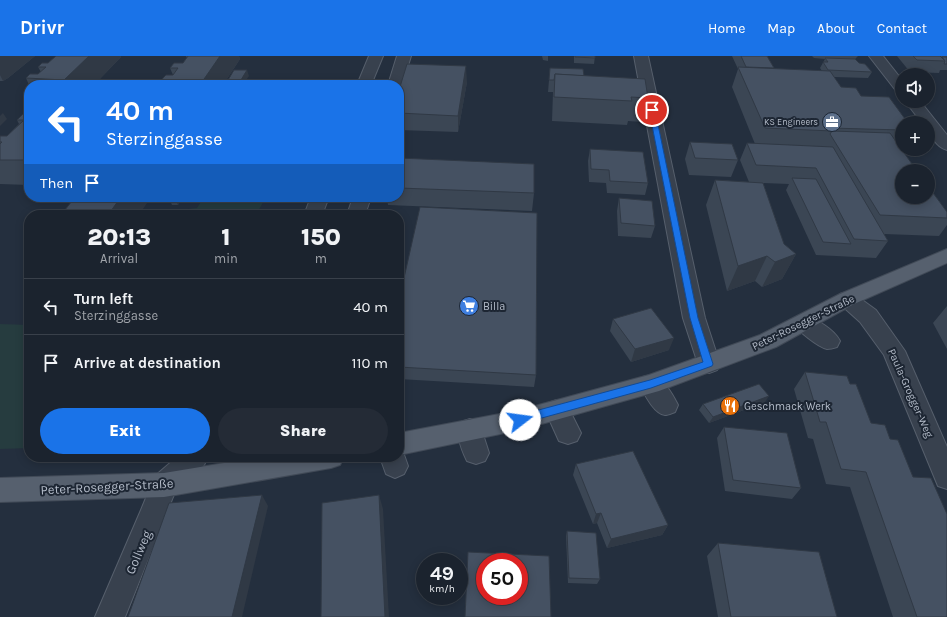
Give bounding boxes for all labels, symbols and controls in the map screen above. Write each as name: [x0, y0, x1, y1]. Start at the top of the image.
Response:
text: Drivr: [20, 17, 64, 39]
text: Home: [708, 20, 745, 37]
text: Map: [767, 20, 795, 37]
text: About: [817, 20, 855, 37]
text: Contact: [877, 20, 927, 37]
map controls: [895, 68, 935, 204]
button: sound: [895, 68, 935, 108]
pin: [635, 93, 669, 127]
text: 40 m: [106, 94, 174, 127]
icon: left: [40, 96, 92, 148]
icon: arrive: [641, 99, 663, 121]
office icon: KS Engineers: [821, 111, 843, 133]
button: +: [895, 116, 935, 156]
place label: KS Engineers: [764, 117, 818, 127]
text: Sterzinggasse: [106, 128, 223, 150]
button: −: [895, 164, 935, 204]
icon: arrive: [81, 172, 103, 194]
text: Then: [40, 174, 73, 192]
text: 20:13: [87, 223, 151, 251]
text: 1: [221, 223, 231, 251]
text: 150: [301, 223, 341, 251]
text: Arrival: [100, 251, 138, 266]
text: min: [214, 251, 238, 266]
text: m: [315, 251, 327, 266]
text: Turn left: [74, 290, 133, 308]
street label: Peter-Rosegger-Straße: [750, 292, 857, 353]
supermarket icon: Billa: [458, 295, 480, 317]
icon: left: [40, 296, 62, 318]
text: 40 m: [353, 298, 388, 316]
place label: Billa: [483, 300, 505, 313]
text: Sterzinggasse: [74, 308, 158, 323]
street label: Paula-Grogger-Weg: [885, 347, 936, 440]
icon: arrive: [40, 352, 62, 374]
text: Arrive at destination: [74, 354, 221, 372]
text: 110 m: [352, 354, 388, 372]
restaurant icon: Geschmack Werk: [719, 395, 741, 417]
position arrow: [499, 399, 541, 441]
place label: Geschmack Werk: [744, 400, 831, 413]
button: Exit: [40, 408, 210, 454]
button: Share: [218, 408, 388, 454]
street label: Peter-Rosegger-Straße: [40, 476, 174, 497]
street label: Gollweg: [123, 527, 155, 576]
speed limit sign: 50: [476, 553, 528, 605]
text: 49: [430, 562, 454, 585]
text: km/h: [429, 583, 455, 595]

